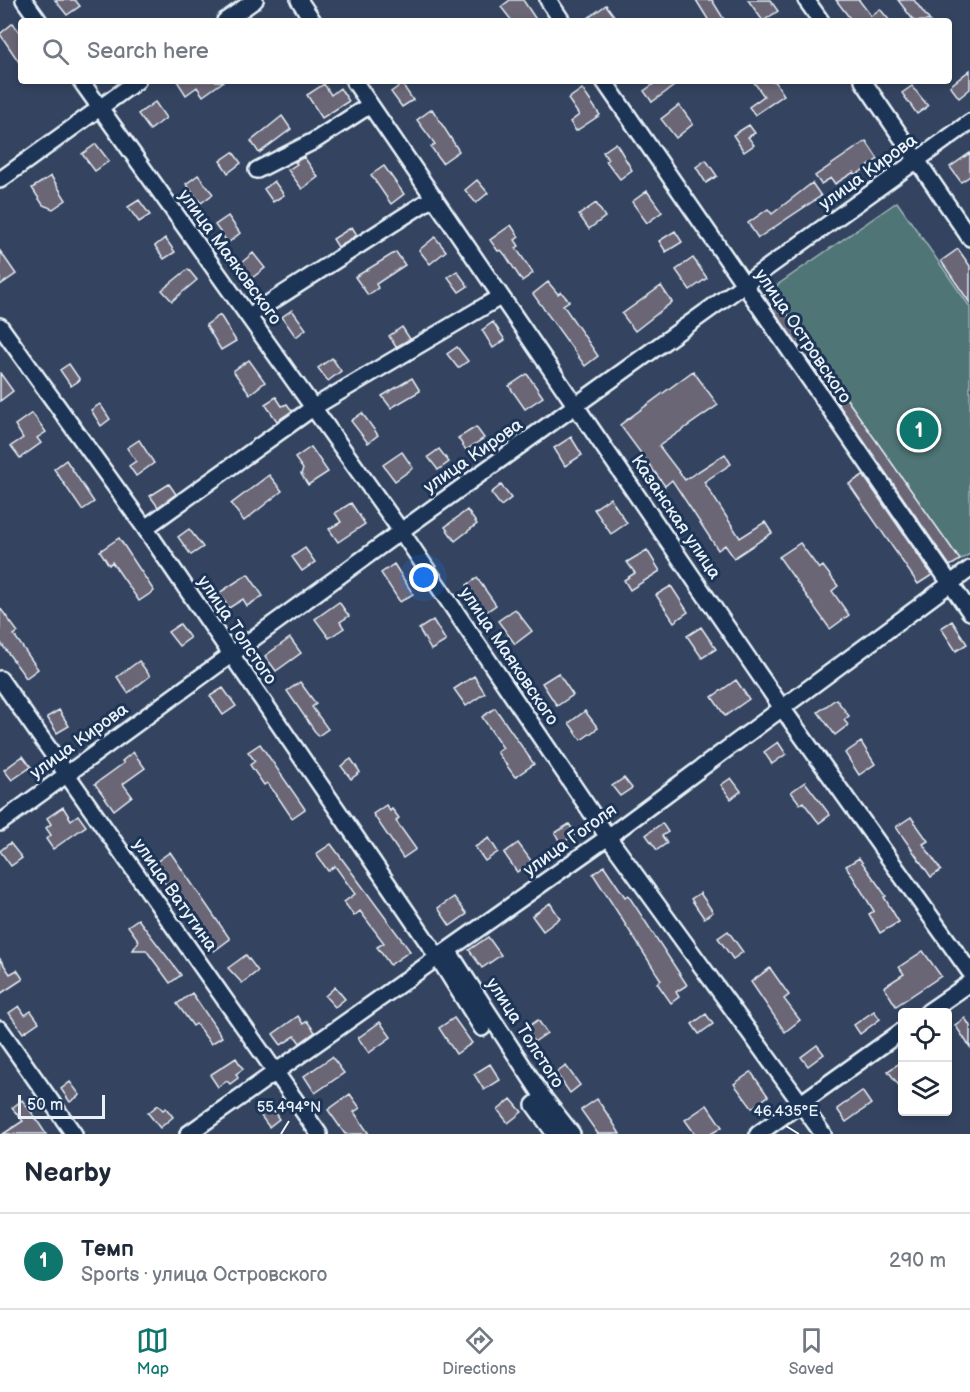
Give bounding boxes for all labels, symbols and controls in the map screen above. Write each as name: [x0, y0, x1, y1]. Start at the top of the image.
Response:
search box: [18, 18, 952, 84]
icon: search: [39, 35, 72, 68]
text: Search here: [87, 38, 209, 65]
street label: улица Кирова: [815, 129, 921, 215]
street label: улица Маяковского: [174, 185, 286, 329]
street label: улица Островского: [750, 265, 856, 407]
pin: 1: [900, 408, 938, 452]
street label: улица Кирова: [419, 414, 527, 498]
street label: Казанская улица: [627, 451, 725, 583]
your location: [409, 563, 438, 592]
street label: улица Толстого: [193, 572, 281, 688]
street label: улица Маяковского: [455, 583, 563, 729]
street label: улица Кирова: [26, 698, 132, 784]
street label: улица Гоголя: [519, 799, 621, 881]
street label: улица Ватутина: [128, 835, 222, 956]
street label: улица Толстого: [482, 974, 568, 1092]
map controls: [898, 1008, 952, 1116]
button: locate: [898, 1008, 952, 1062]
button: layers: [898, 1062, 952, 1116]
scale bar: [18, 1092, 105, 1120]
text: 50 m: [27, 1096, 63, 1115]
text: 55.494°N: [257, 1098, 321, 1117]
text: 46.435°E: [754, 1102, 819, 1121]
text: Nearby: [24, 1158, 111, 1189]
text: Темп: [81, 1236, 134, 1263]
text: 1: [39, 1249, 48, 1273]
text: 290 m: [889, 1249, 946, 1273]
text: Sports · улица Островского: [81, 1263, 327, 1287]
tab: Map: [136, 1324, 169, 1379]
tab: Directions: [442, 1324, 516, 1379]
tab: Saved: [789, 1324, 834, 1379]

